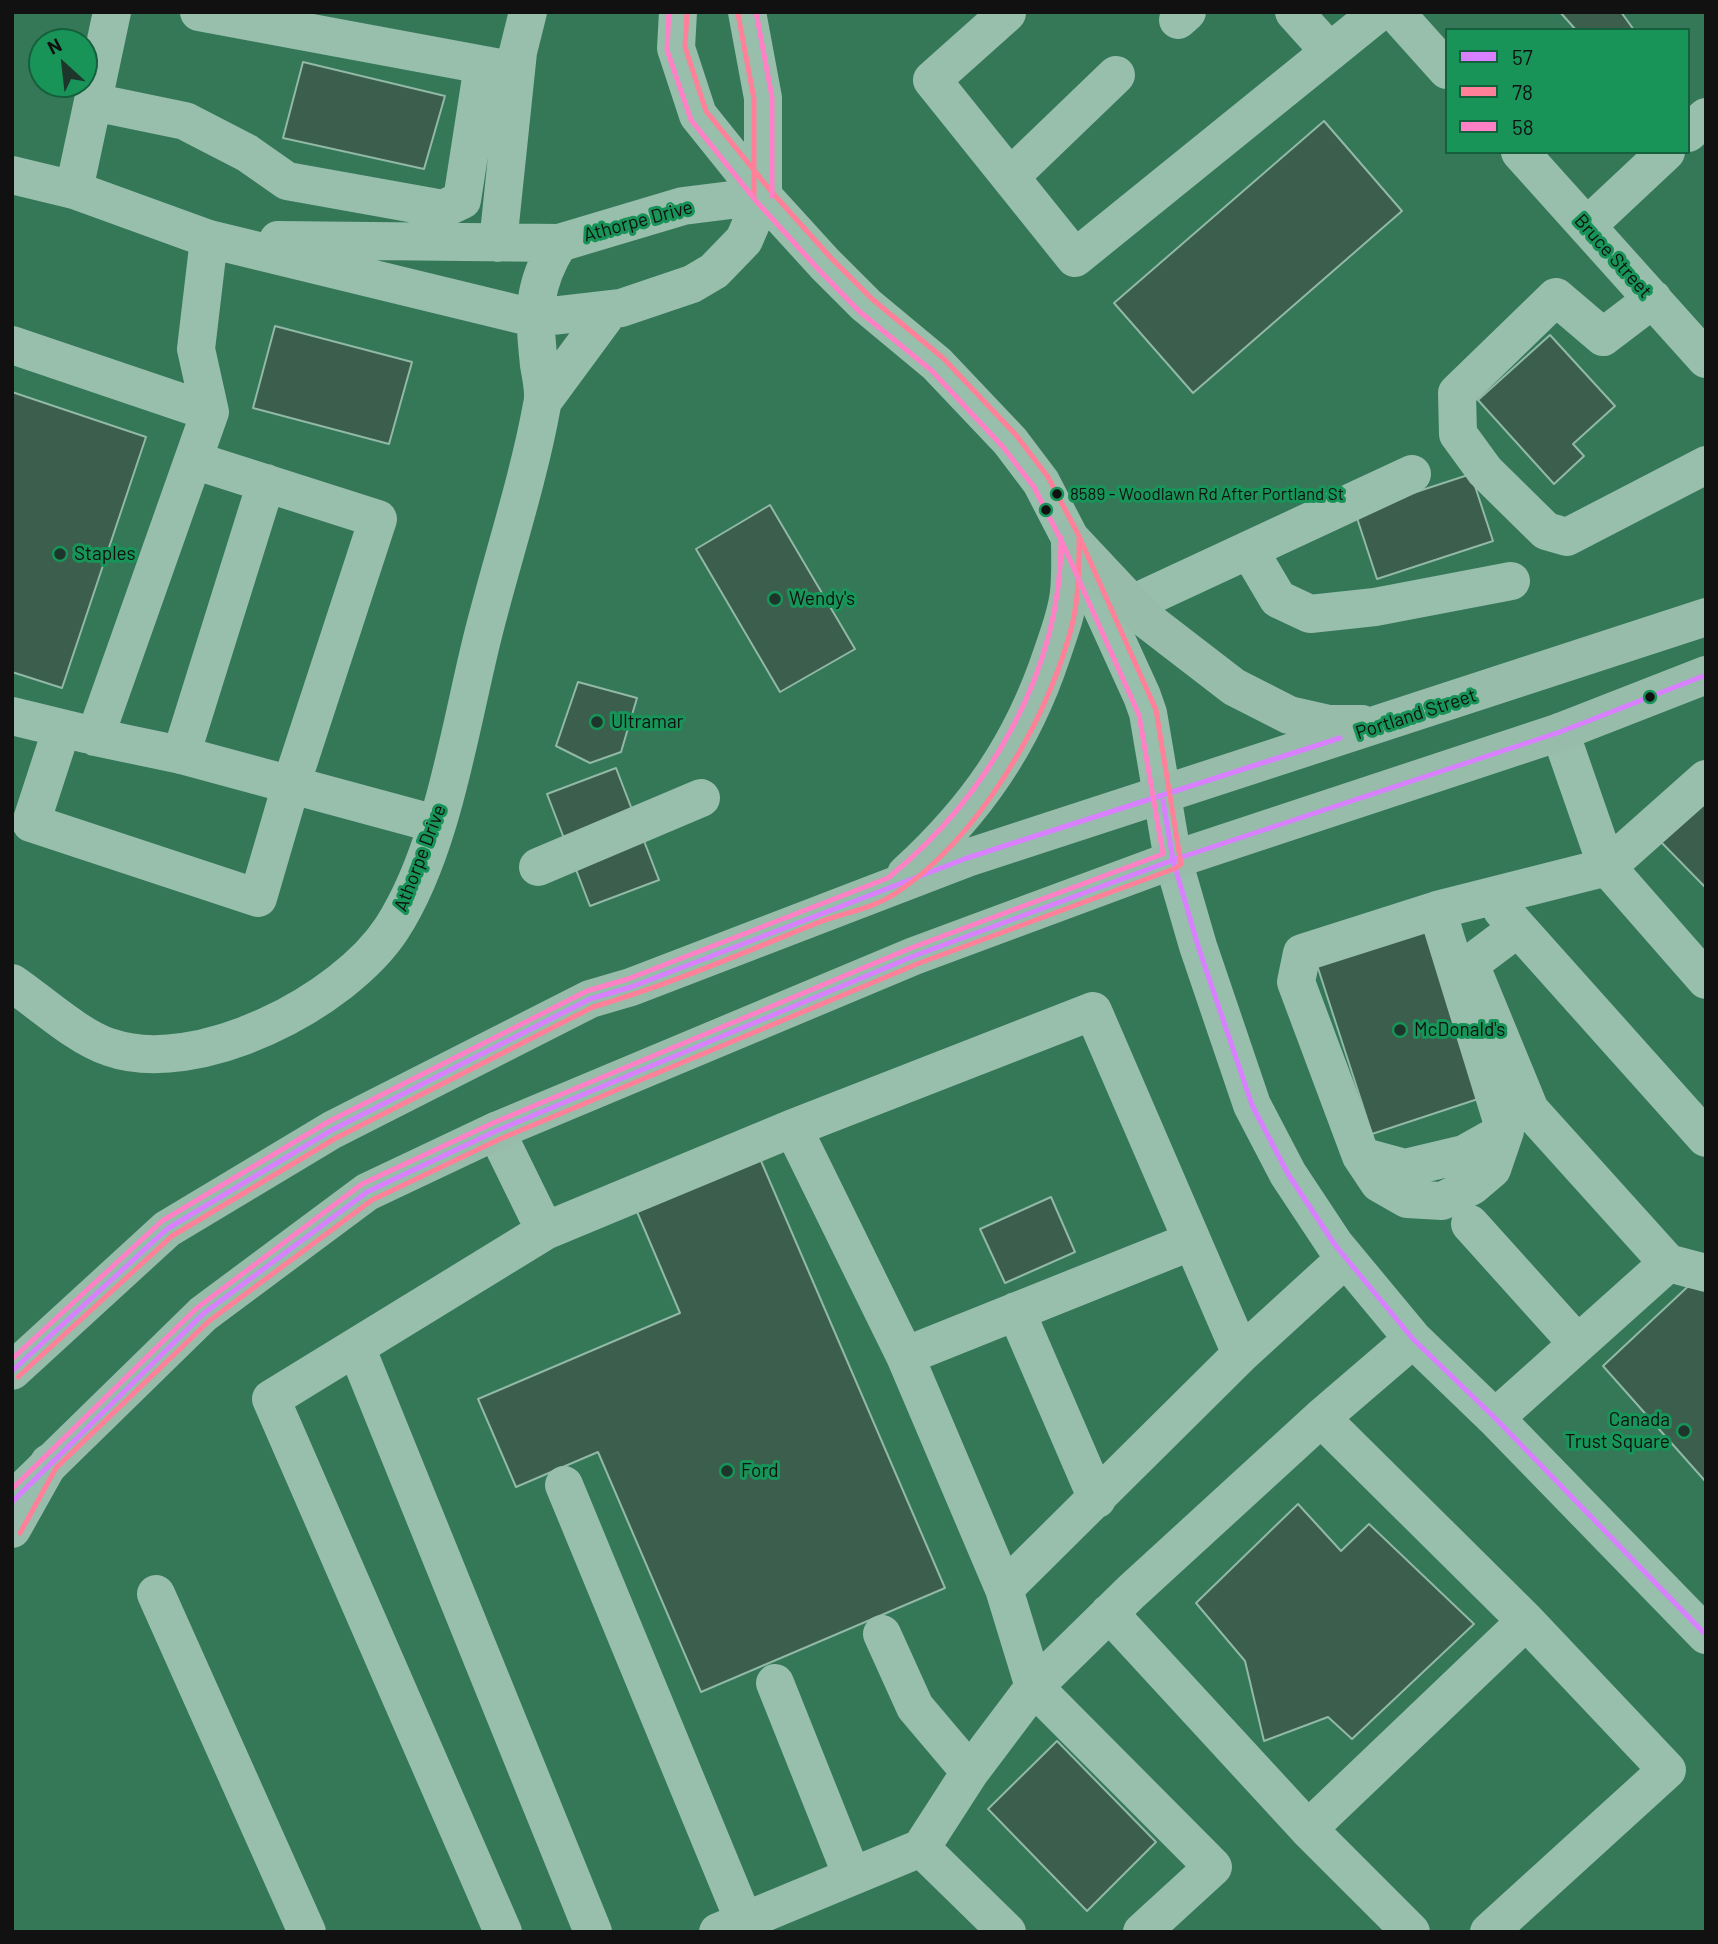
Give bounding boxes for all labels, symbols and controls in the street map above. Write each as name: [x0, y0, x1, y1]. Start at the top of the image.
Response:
north arrow: [28, 28, 98, 98]
legend: [1445, 28, 1690, 154]
text: N: [43, 33, 65, 59]
text: 57: [1512, 44, 1533, 69]
text: 78: [1512, 79, 1533, 104]
text: 58: [1512, 114, 1534, 139]
street label: Athorpe Drive: [581, 195, 695, 247]
street label: Bruce Street: [1570, 209, 1656, 303]
place label: 8589 - Woodlawn Rd After Portland St: [1070, 484, 1344, 504]
marker: 8589 - Woodlawn Rd After Portland St: [1050, 487, 1064, 501]
unlabelled marker: [1039, 503, 1053, 517]
place label: Staples: [74, 543, 136, 565]
marker: Staples: [52, 546, 68, 562]
place label: Wendy's: [789, 588, 855, 610]
marker: Wendy's: [767, 591, 783, 607]
street label: Portland Street: [1353, 684, 1479, 744]
unlabelled marker: [1643, 690, 1657, 704]
place label: Ultramar: [611, 711, 684, 733]
marker: Ultramar: [589, 714, 605, 730]
street label: Athorpe Drive: [389, 802, 451, 914]
place label: McDonald's: [1414, 1019, 1505, 1041]
marker: McDonald's: [1392, 1022, 1408, 1038]
place label: Canada Trust Square: [1565, 1409, 1670, 1453]
marker: Canada Trust Square: [1676, 1423, 1692, 1439]
place label: Ford: [741, 1460, 779, 1482]
marker: Ford: [719, 1463, 735, 1479]

